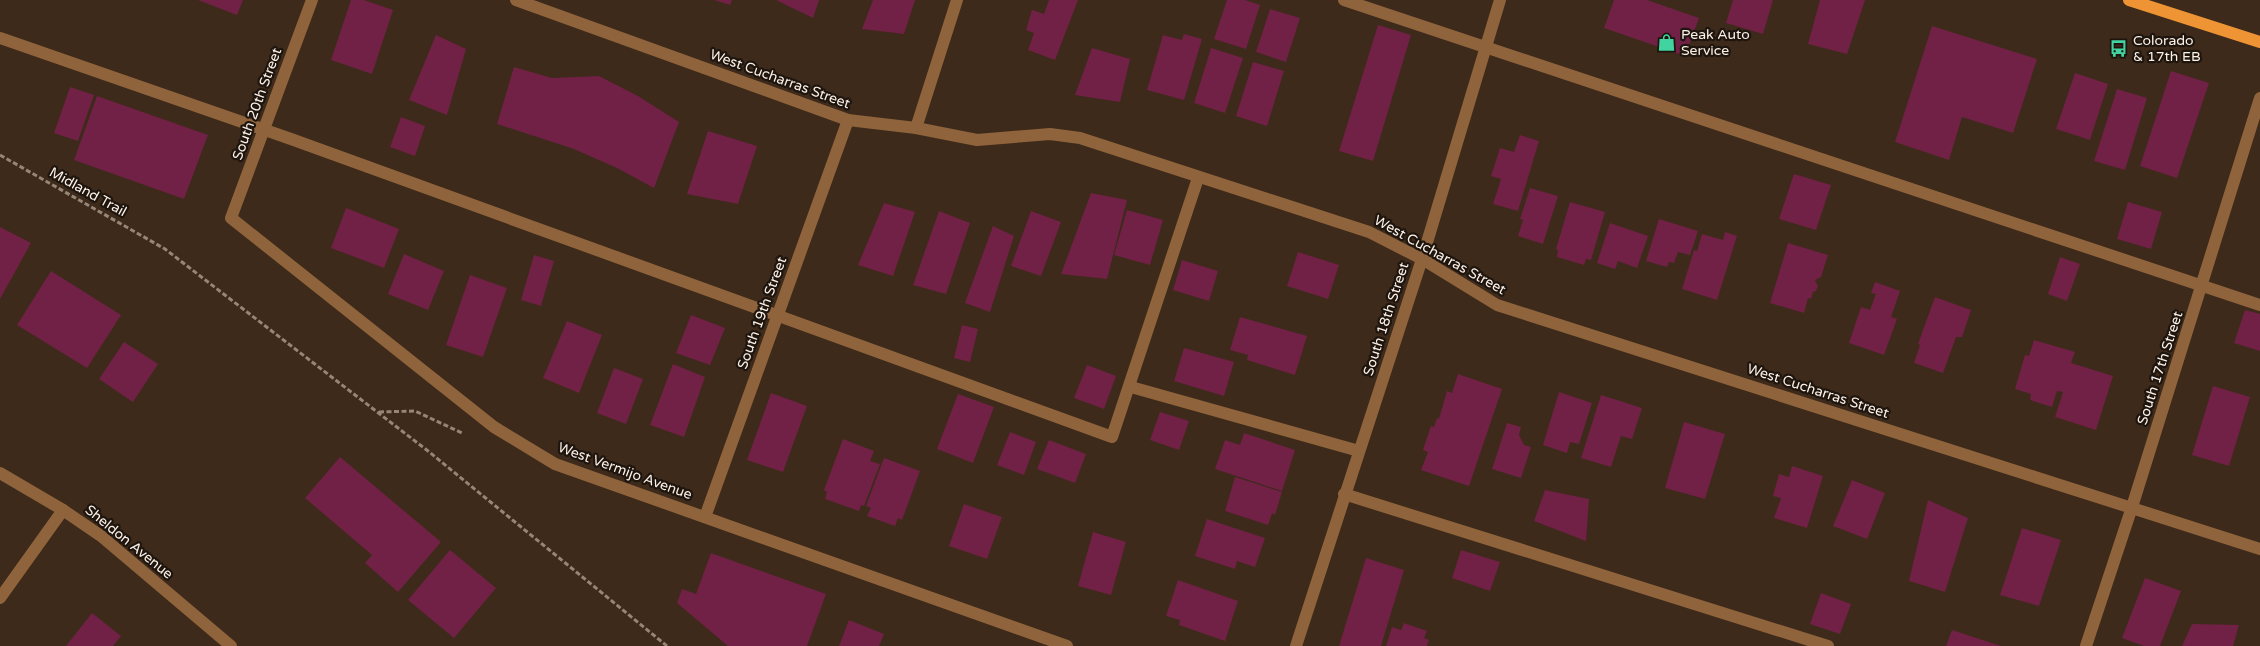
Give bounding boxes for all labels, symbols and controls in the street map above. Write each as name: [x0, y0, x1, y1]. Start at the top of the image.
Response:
place label: Peak Auto Service: [1681, 26, 1750, 59]
shop icon: Peak Auto Service: [1657, 32, 1677, 52]
place label: Colorado & 17th EB: [2133, 32, 2201, 65]
bus stop icon: Colorado & 17th EB: [2109, 38, 2129, 58]
street label: South 20th Street: [229, 45, 285, 162]
street label: West Cucharras Street: [708, 46, 853, 113]
street label: Midland Trail: [46, 164, 130, 220]
street label: West Cucharras Street: [1371, 212, 1509, 299]
street label: South 19th Street: [734, 254, 790, 371]
street label: South 18th Street: [1360, 260, 1413, 378]
street label: South 17th Street: [2134, 309, 2187, 427]
street label: West Cucharras Street: [1745, 360, 1892, 422]
street label: West Vermijo Avenue: [556, 439, 694, 503]
street label: Sheldon Avenue: [82, 501, 176, 583]

